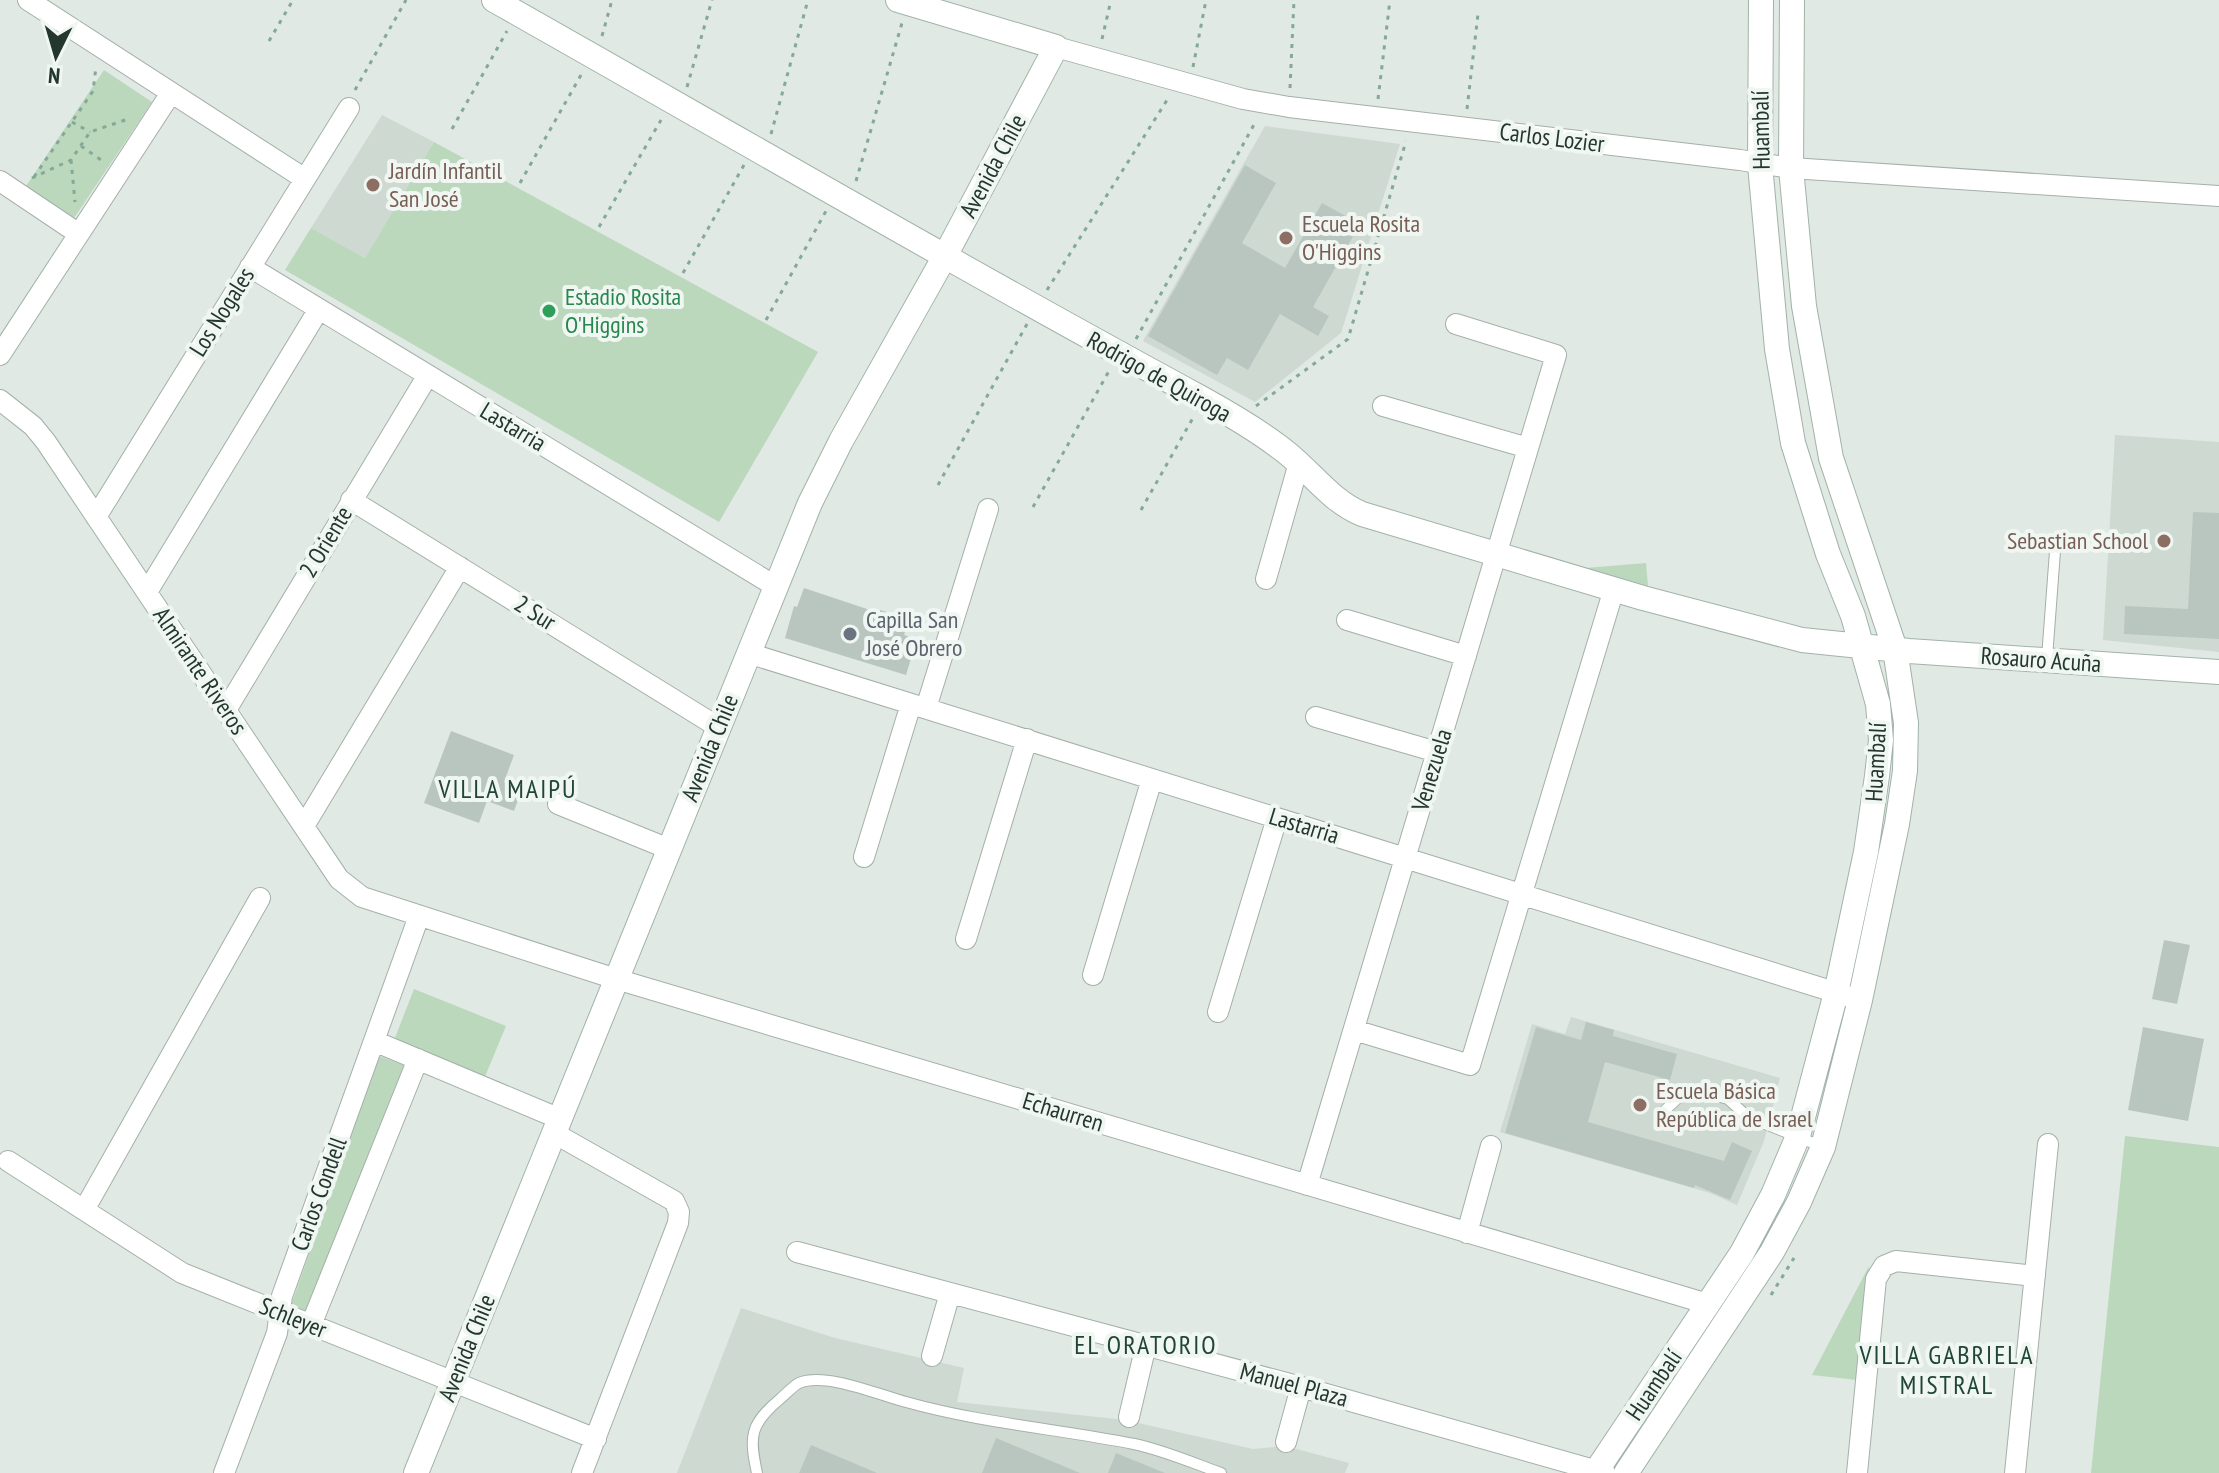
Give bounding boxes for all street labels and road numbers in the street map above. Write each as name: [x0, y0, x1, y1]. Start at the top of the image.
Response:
street label: Huambalí: [1744, 90, 1777, 170]
street label: Avenida Chile: [952, 109, 1033, 223]
street label: Carlos Lozier: [1498, 116, 1607, 159]
street label: Los Nogales: [182, 261, 261, 362]
street label: Rodrigo de Quiroga: [1082, 324, 1237, 429]
street label: Lastarria: [475, 395, 552, 458]
street label: 2 Oriente: [292, 500, 359, 583]
street label: 2 Sur: [509, 588, 562, 637]
street label: Almirante Riveros: [146, 601, 254, 740]
street label: Rosauro Acuña: [1980, 640, 2102, 679]
street label: Avenida Chile: [674, 690, 745, 806]
street label: Huambalí: [1858, 722, 1893, 802]
street label: Venezuela: [1404, 725, 1459, 816]
street label: Lastarria: [1265, 800, 1343, 851]
street label: Echaurren: [1019, 1085, 1107, 1138]
street label: Carlos Condell: [284, 1132, 354, 1255]
street label: Schleyer: [255, 1290, 332, 1345]
street label: Avenida Chile: [431, 1290, 502, 1406]
street label: Huambalí: [1619, 1343, 1689, 1426]
street label: Manuel Plaza: [1237, 1355, 1352, 1414]

